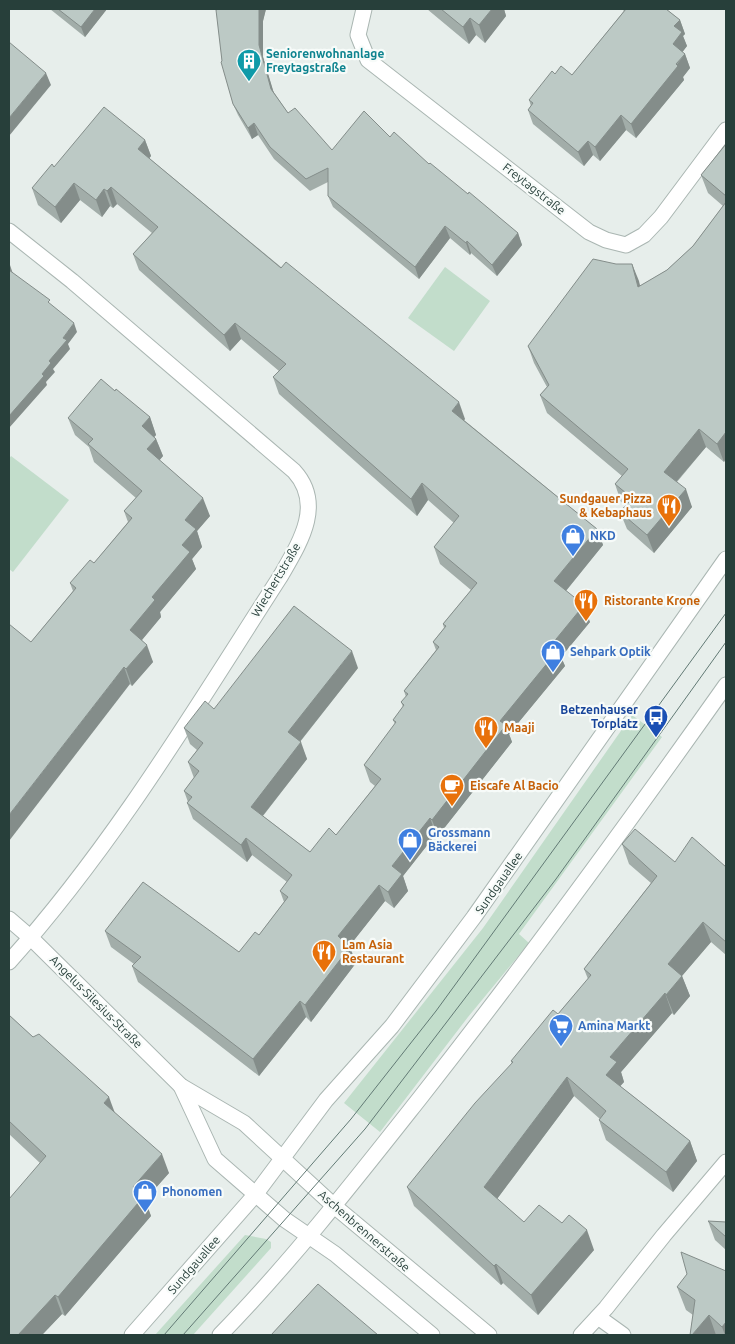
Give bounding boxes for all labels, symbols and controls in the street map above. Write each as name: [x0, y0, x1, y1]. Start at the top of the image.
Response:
place label: Seniorenwohnanlage Freytagstraße: [266, 47, 384, 74]
building icon: Seniorenwohnanlage Freytagstraße: [236, 48, 262, 82]
street label: Freytagstraße: [501, 160, 568, 217]
place label: Sundgauer Pizza & Kebaphaus: [560, 492, 652, 519]
restaurant icon: Sundgauer Pizza & Kebaphaus: [656, 493, 682, 527]
shop icon: NKD: [560, 523, 586, 557]
place label: NKD: [590, 529, 616, 542]
street label: Wiechertstraße: [248, 541, 303, 619]
restaurant icon: Ristorante Krone: [573, 588, 599, 622]
place label: Ristorante Krone: [604, 594, 700, 607]
shop icon: Sehpark Optik: [540, 639, 566, 673]
place label: Sehpark Optik: [570, 645, 651, 658]
place label: Betzenhauser Torplatz: [560, 703, 638, 730]
bus stop icon: Betzenhauser Torplatz: [643, 704, 669, 738]
restaurant icon: Maaji: [473, 715, 499, 749]
place label: Maaji: [504, 721, 535, 734]
cafe icon: Eiscafe Al Bacio: [439, 773, 465, 807]
place label: Eiscafe Al Bacio: [470, 779, 559, 792]
place label: Grossmann Bäckerei: [428, 826, 491, 853]
shop icon: Grossmann Bäckerei: [397, 827, 423, 861]
street label: Sundgauallee: [472, 849, 525, 916]
place label: Lam Asia Restaurant: [342, 938, 404, 965]
restaurant icon: Lam Asia Restaurant: [311, 939, 337, 973]
street label: Angelus-Silesius-Straße: [48, 953, 145, 1050]
supermarket icon: Amina Markt: [548, 1013, 574, 1047]
place label: Amina Markt: [578, 1019, 650, 1032]
shop icon: Phonomen: [132, 1179, 158, 1213]
place label: Phonomen: [162, 1185, 222, 1198]
street label: Aschenbrennerstraße: [316, 1187, 413, 1274]
street label: Sundgauallee: [165, 1233, 222, 1296]

